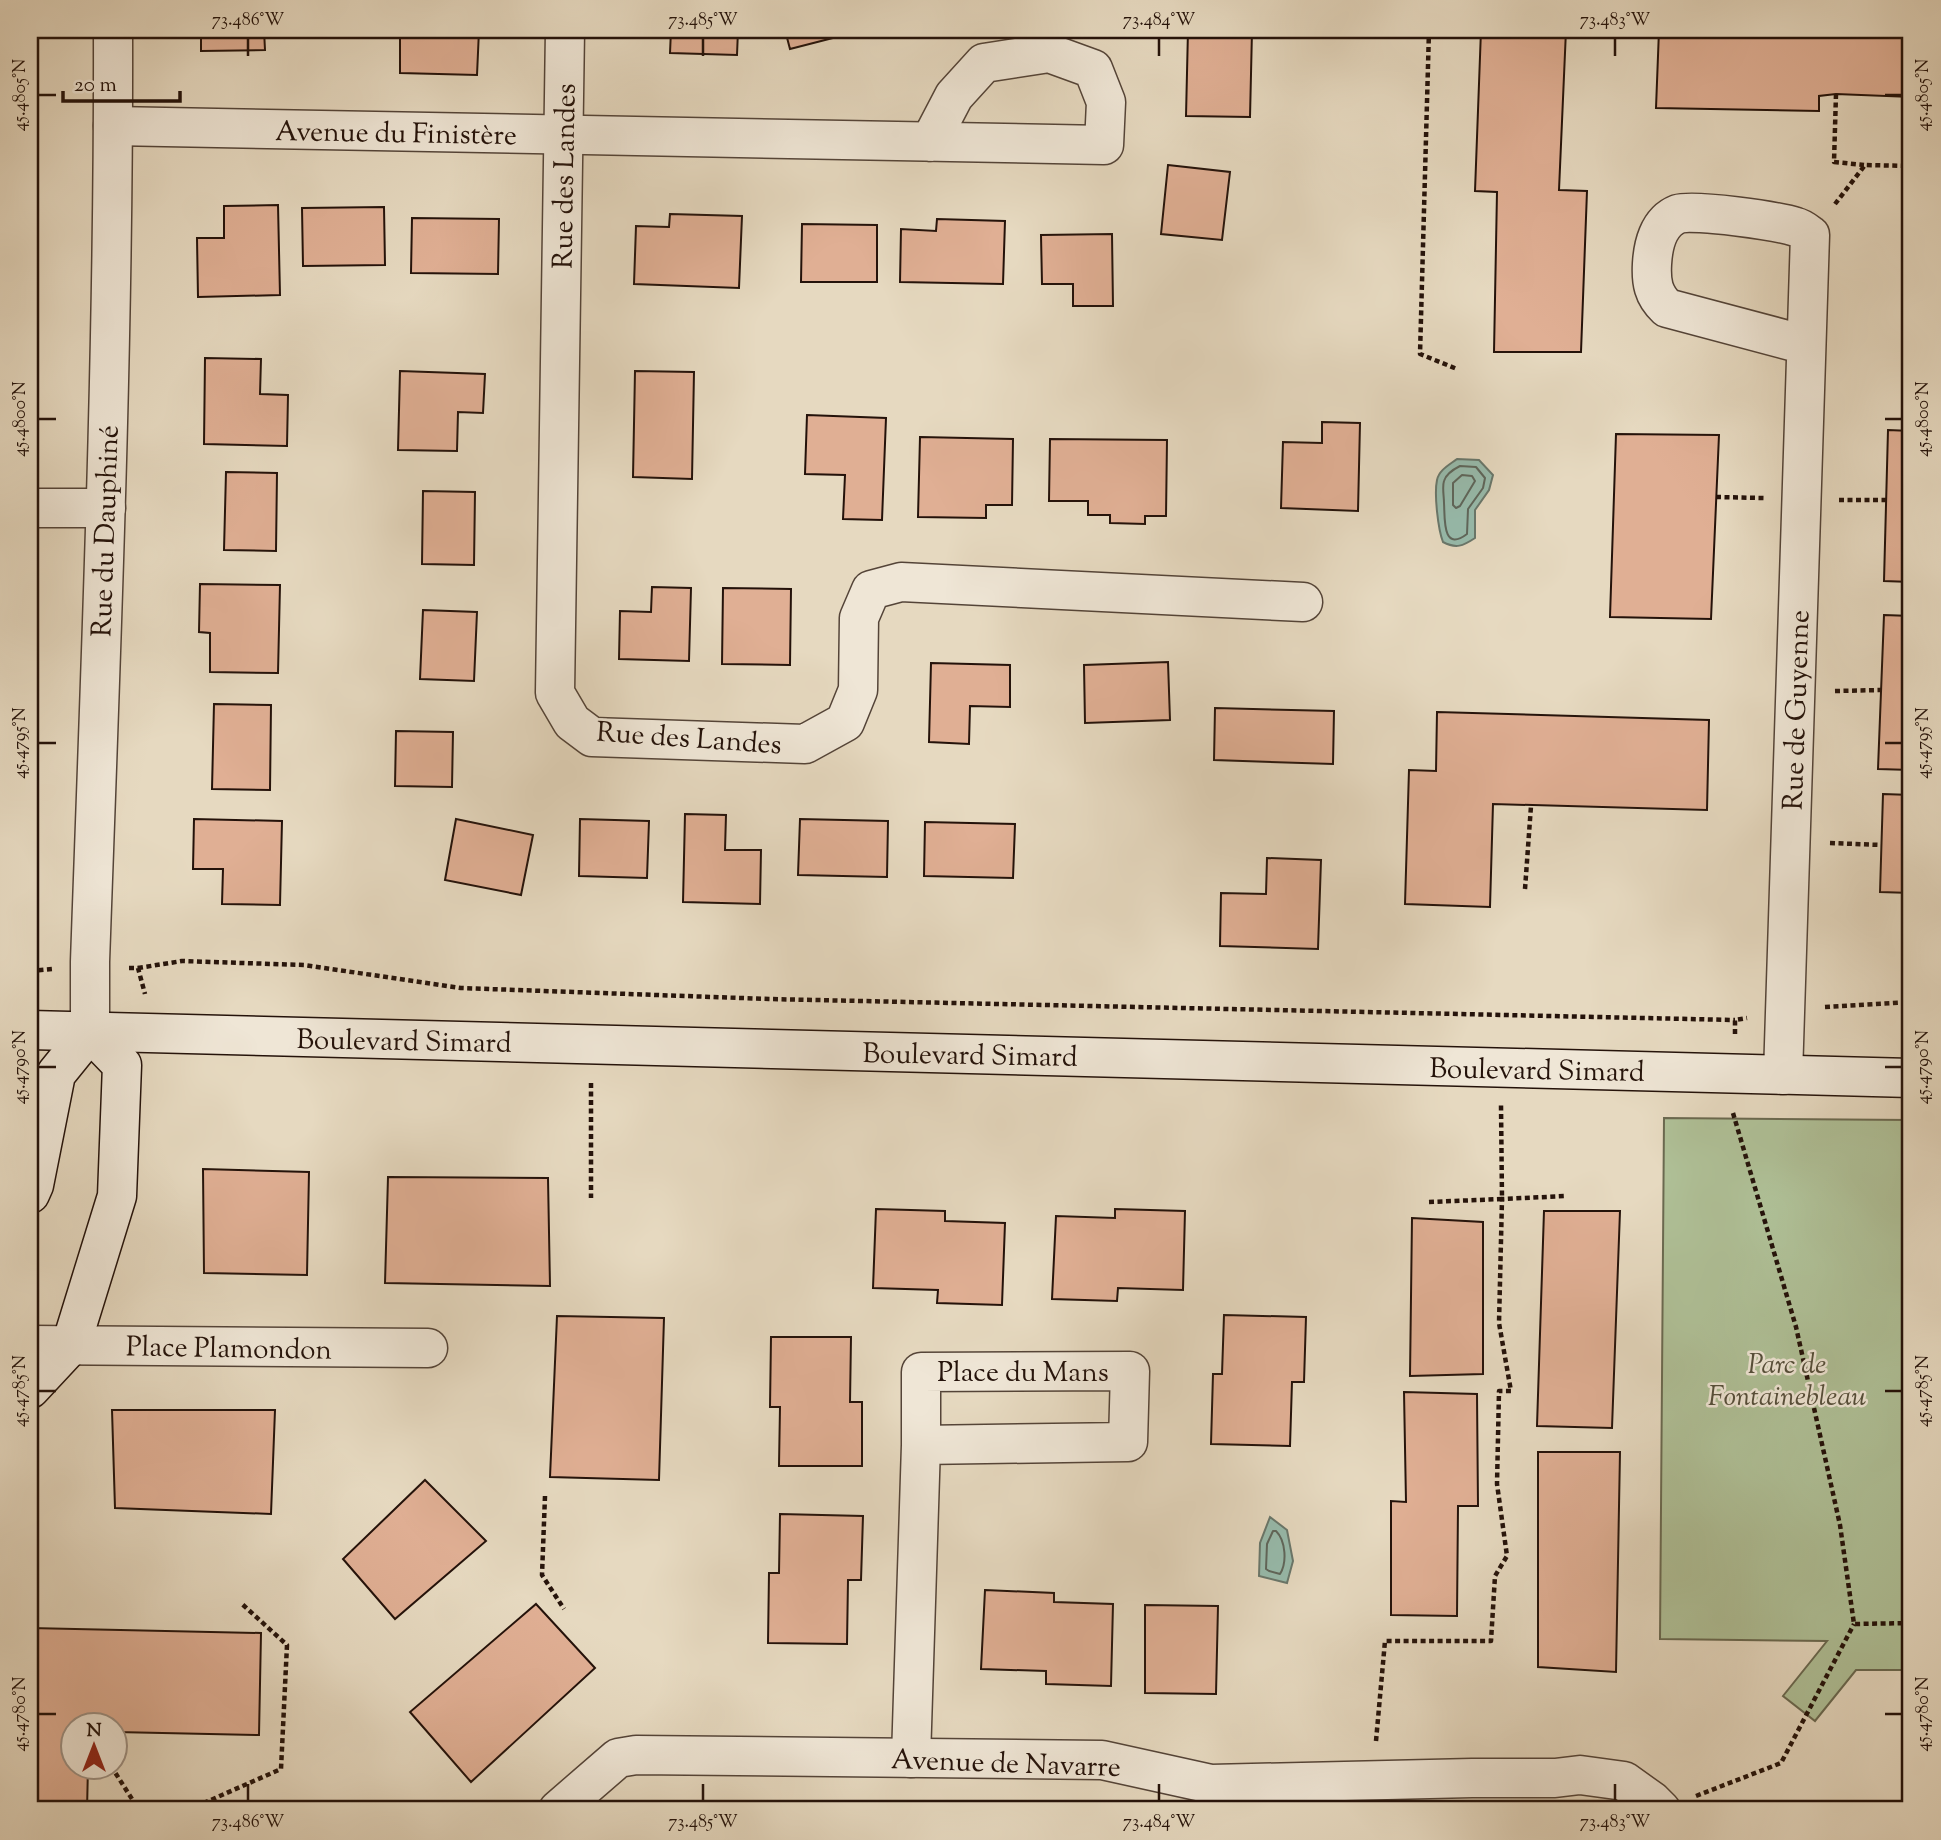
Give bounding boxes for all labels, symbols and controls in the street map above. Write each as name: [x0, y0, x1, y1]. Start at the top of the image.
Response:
text: 73.486°W: [212, 8, 284, 34]
text: 73.485°W: [668, 8, 738, 34]
text: 73.484°W: [1123, 8, 1195, 34]
text: 73.483°W: [1580, 8, 1650, 34]
text: 45.4805°N: [8, 59, 34, 131]
text: 45.4805°N: [1911, 59, 1937, 131]
scale bar: [63, 60, 180, 104]
text: 20 m: [74, 71, 117, 101]
street label: Rue des Landes: [544, 83, 588, 269]
street label: Avenue du Finistère: [275, 113, 517, 157]
text: 45.4800°N: [8, 381, 34, 457]
text: 45.4800°N: [1911, 381, 1937, 457]
street label: Rue du Dauphiné: [83, 424, 131, 638]
street label: Rue de Guyenne: [1775, 609, 1821, 811]
text: 45.4795°N: [8, 707, 34, 779]
text: 45.4795°N: [1911, 707, 1937, 779]
street label: Rue des Landes: [595, 714, 783, 766]
street label: Boulevard Simard: [296, 1021, 512, 1065]
text: 45.4790°N: [8, 1030, 34, 1104]
text: 45.4790°N: [1911, 1030, 1937, 1104]
street label: Boulevard Simard: [862, 1035, 1078, 1079]
street label: Boulevard Simard: [1429, 1050, 1645, 1094]
street label: Place Plamondon: [126, 1328, 332, 1372]
park label: Parc de Fontainebleau: [1708, 1346, 1867, 1418]
street label: Place du Mans: [937, 1354, 1109, 1394]
text: 45.4785°N: [8, 1355, 34, 1427]
text: 45.4785°N: [1911, 1355, 1937, 1427]
text: 45.4780°N: [8, 1676, 34, 1752]
text: 45.4780°N: [1911, 1676, 1937, 1752]
north arrow: [60, 1710, 130, 1780]
text: N: [86, 1718, 102, 1745]
street label: Avenue de Navarre: [890, 1741, 1122, 1789]
text: 73.486°W: [212, 1810, 284, 1836]
text: 73.485°W: [668, 1810, 738, 1836]
text: 73.484°W: [1123, 1810, 1195, 1836]
text: 73.483°W: [1580, 1810, 1650, 1836]

